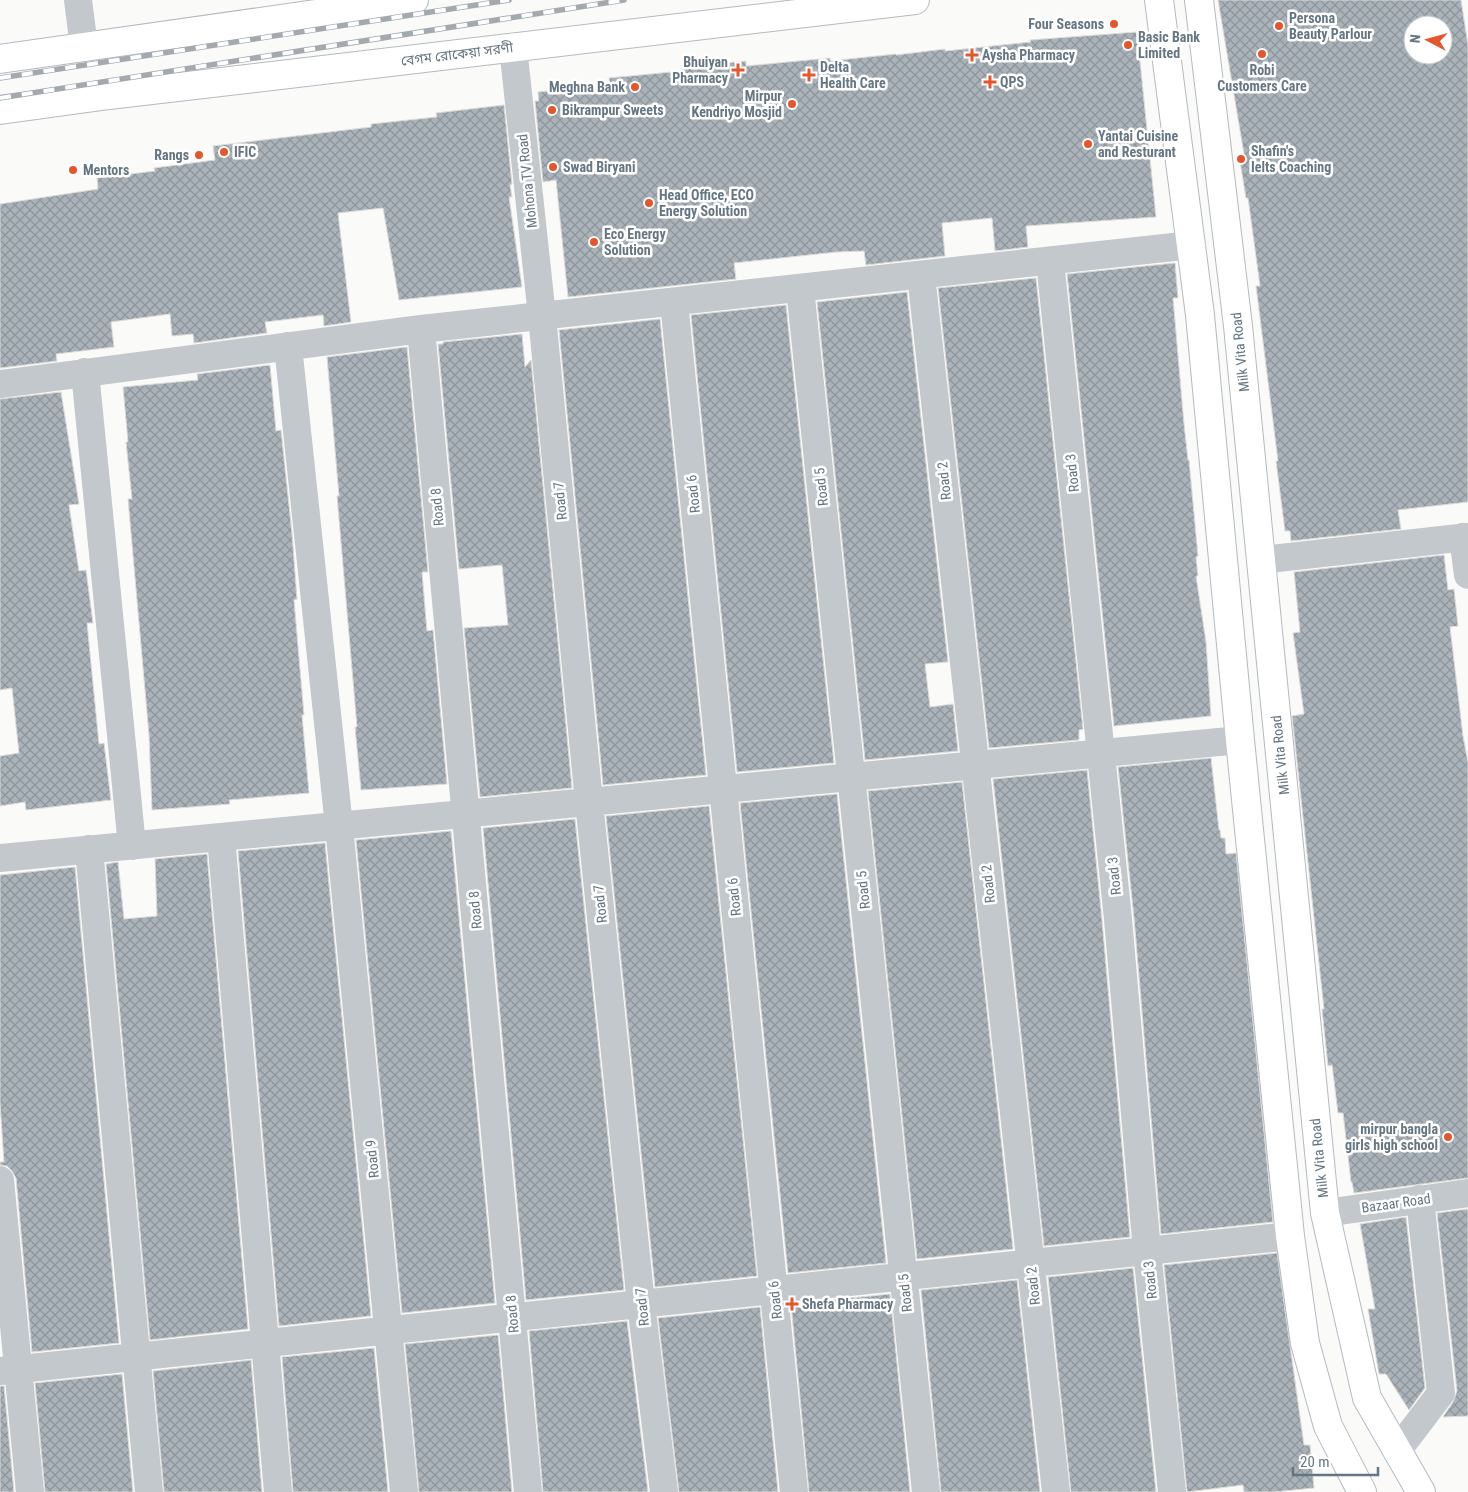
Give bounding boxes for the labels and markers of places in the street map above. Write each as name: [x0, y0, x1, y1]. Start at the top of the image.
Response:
place label: Persona Beauty Parlour: [1289, 10, 1372, 42]
place label: Four Seasons: [1028, 16, 1104, 32]
marker: Four Seasons: [1108, 18, 1120, 30]
marker: Persona Beauty Parlour: [1273, 20, 1285, 32]
place label: Basic Bank Limited: [1138, 29, 1200, 61]
marker: Basic Bank Limited: [1122, 39, 1134, 51]
place label: Aysha Pharmacy: [982, 47, 1076, 63]
marker: Robi Customers Care: [1256, 48, 1268, 60]
marker: Aysha Pharmacy: [966, 49, 978, 61]
place label: Bhuiyan Pharmacy: [672, 54, 729, 86]
place label: Delta Health Care: [820, 59, 886, 91]
place label: Robi Customers Care: [1217, 62, 1307, 94]
marker: Bhuiyan Pharmacy: [732, 64, 744, 76]
marker: Delta Health Care: [802, 68, 816, 82]
place label: QPS: [1000, 74, 1024, 90]
marker: QPS: [984, 76, 996, 88]
place label: Meghna Bank: [549, 79, 625, 95]
marker: Meghna Bank: [629, 81, 641, 93]
place label: Mirpur Kendriyo Mosjid: [692, 88, 782, 120]
marker: Mirpur Kendriyo Mosjid: [786, 98, 798, 110]
place label: Bikrampur Sweets: [562, 102, 664, 118]
marker: Bikrampur Sweets: [546, 104, 558, 116]
place label: Yantai Cuisine and Resturant: [1098, 128, 1178, 160]
marker: Yantai Cuisine and Resturant: [1082, 138, 1094, 150]
place label: Shafin's Ielts Coaching: [1251, 143, 1331, 175]
place label: IFIC: [234, 144, 256, 160]
marker: IFIC: [218, 146, 230, 158]
place label: Rangs: [154, 147, 189, 163]
marker: Rangs: [193, 149, 205, 161]
marker: Shafin's Ielts Coaching: [1235, 153, 1247, 165]
place label: Swad Biryani: [563, 159, 635, 175]
marker: Swad Biryani: [547, 161, 559, 173]
place label: Mentors: [83, 162, 129, 178]
marker: Mentors: [67, 164, 79, 176]
place label: Head Office, ECO Energy Solution: [659, 187, 754, 219]
marker: Head Office, ECO Energy Solution: [643, 197, 655, 209]
place label: Eco Energy Solution: [604, 226, 666, 258]
marker: Eco Energy Solution: [588, 236, 600, 248]
place label: mirpur bangla girls high school: [1345, 1121, 1438, 1153]
marker: mirpur bangla girls high school: [1442, 1131, 1454, 1143]
place label: Shefa Pharmacy: [802, 1296, 894, 1312]
marker: Shefa Pharmacy: [786, 1298, 798, 1310]

